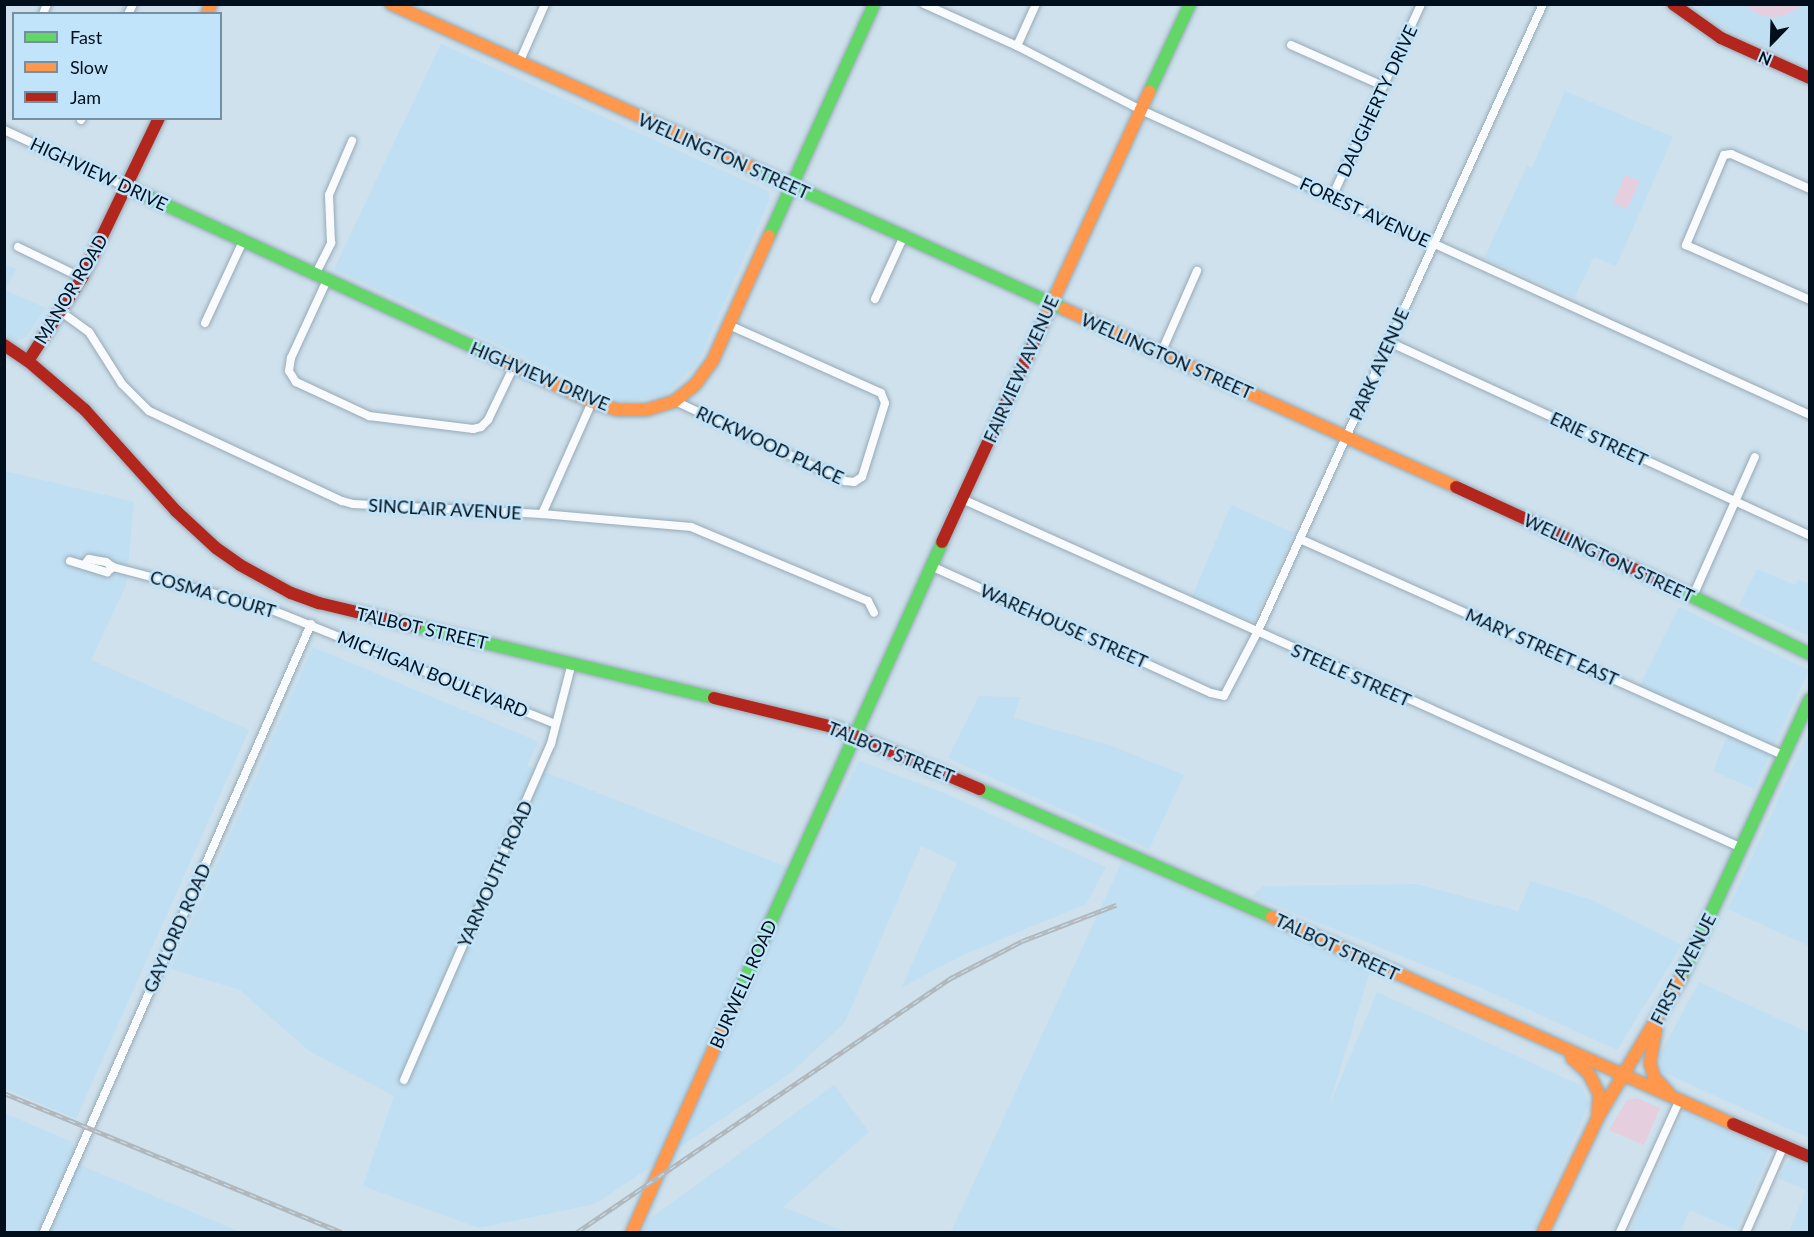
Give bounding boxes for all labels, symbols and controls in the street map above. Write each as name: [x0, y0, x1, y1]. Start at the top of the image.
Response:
legend: [12, 12, 222, 120]
north arrow: [1742, 12, 1802, 72]
street label: DAUGHERTY DRIVE: [1332, 21, 1422, 181]
text: Fast: [70, 26, 102, 48]
text: N: [1755, 48, 1774, 70]
text: Slow: [70, 56, 108, 78]
text: Jam: [70, 86, 101, 108]
street label: WELLINGTON STREET: [635, 108, 813, 204]
street label: HIGHVIEW DRIVE: [27, 133, 171, 215]
street label: FOREST AVENUE: [1296, 172, 1434, 252]
street label: MANOR ROAD: [30, 230, 112, 348]
street label: FAIRVIEW AVENUE: [979, 292, 1063, 446]
street label: PARK AVENUE: [1345, 304, 1413, 424]
street label: WELLINGTON STREET: [1078, 308, 1256, 404]
street label: HIGHVIEW DRIVE: [467, 337, 613, 415]
street label: RICKWOOD PLACE: [693, 401, 847, 489]
street label: ERIE STREET: [1547, 407, 1651, 471]
street label: SINCLAIR AVENUE: [367, 494, 523, 524]
street label: WELLINGTON STREET: [1520, 509, 1698, 607]
street label: COSMA COURT: [147, 566, 279, 622]
street label: WAREHOUSE STREET: [977, 579, 1151, 673]
street label: TALBOT STREET: [354, 602, 490, 654]
street label: MARY STREET EAST: [1462, 603, 1622, 691]
street label: MICHIGAN BOULEVARD: [335, 626, 531, 722]
street label: STEELE STREET: [1288, 639, 1414, 711]
street label: TALBOT STREET: [825, 717, 957, 787]
street label: YARMOUTH ROAD: [453, 797, 537, 951]
street label: GAYLORD ROAD: [139, 860, 215, 996]
street label: TALBOT STREET: [1271, 909, 1403, 985]
street label: FIRST AVENUE: [1646, 909, 1720, 1029]
street label: BURWELL ROAD: [705, 916, 781, 1052]

